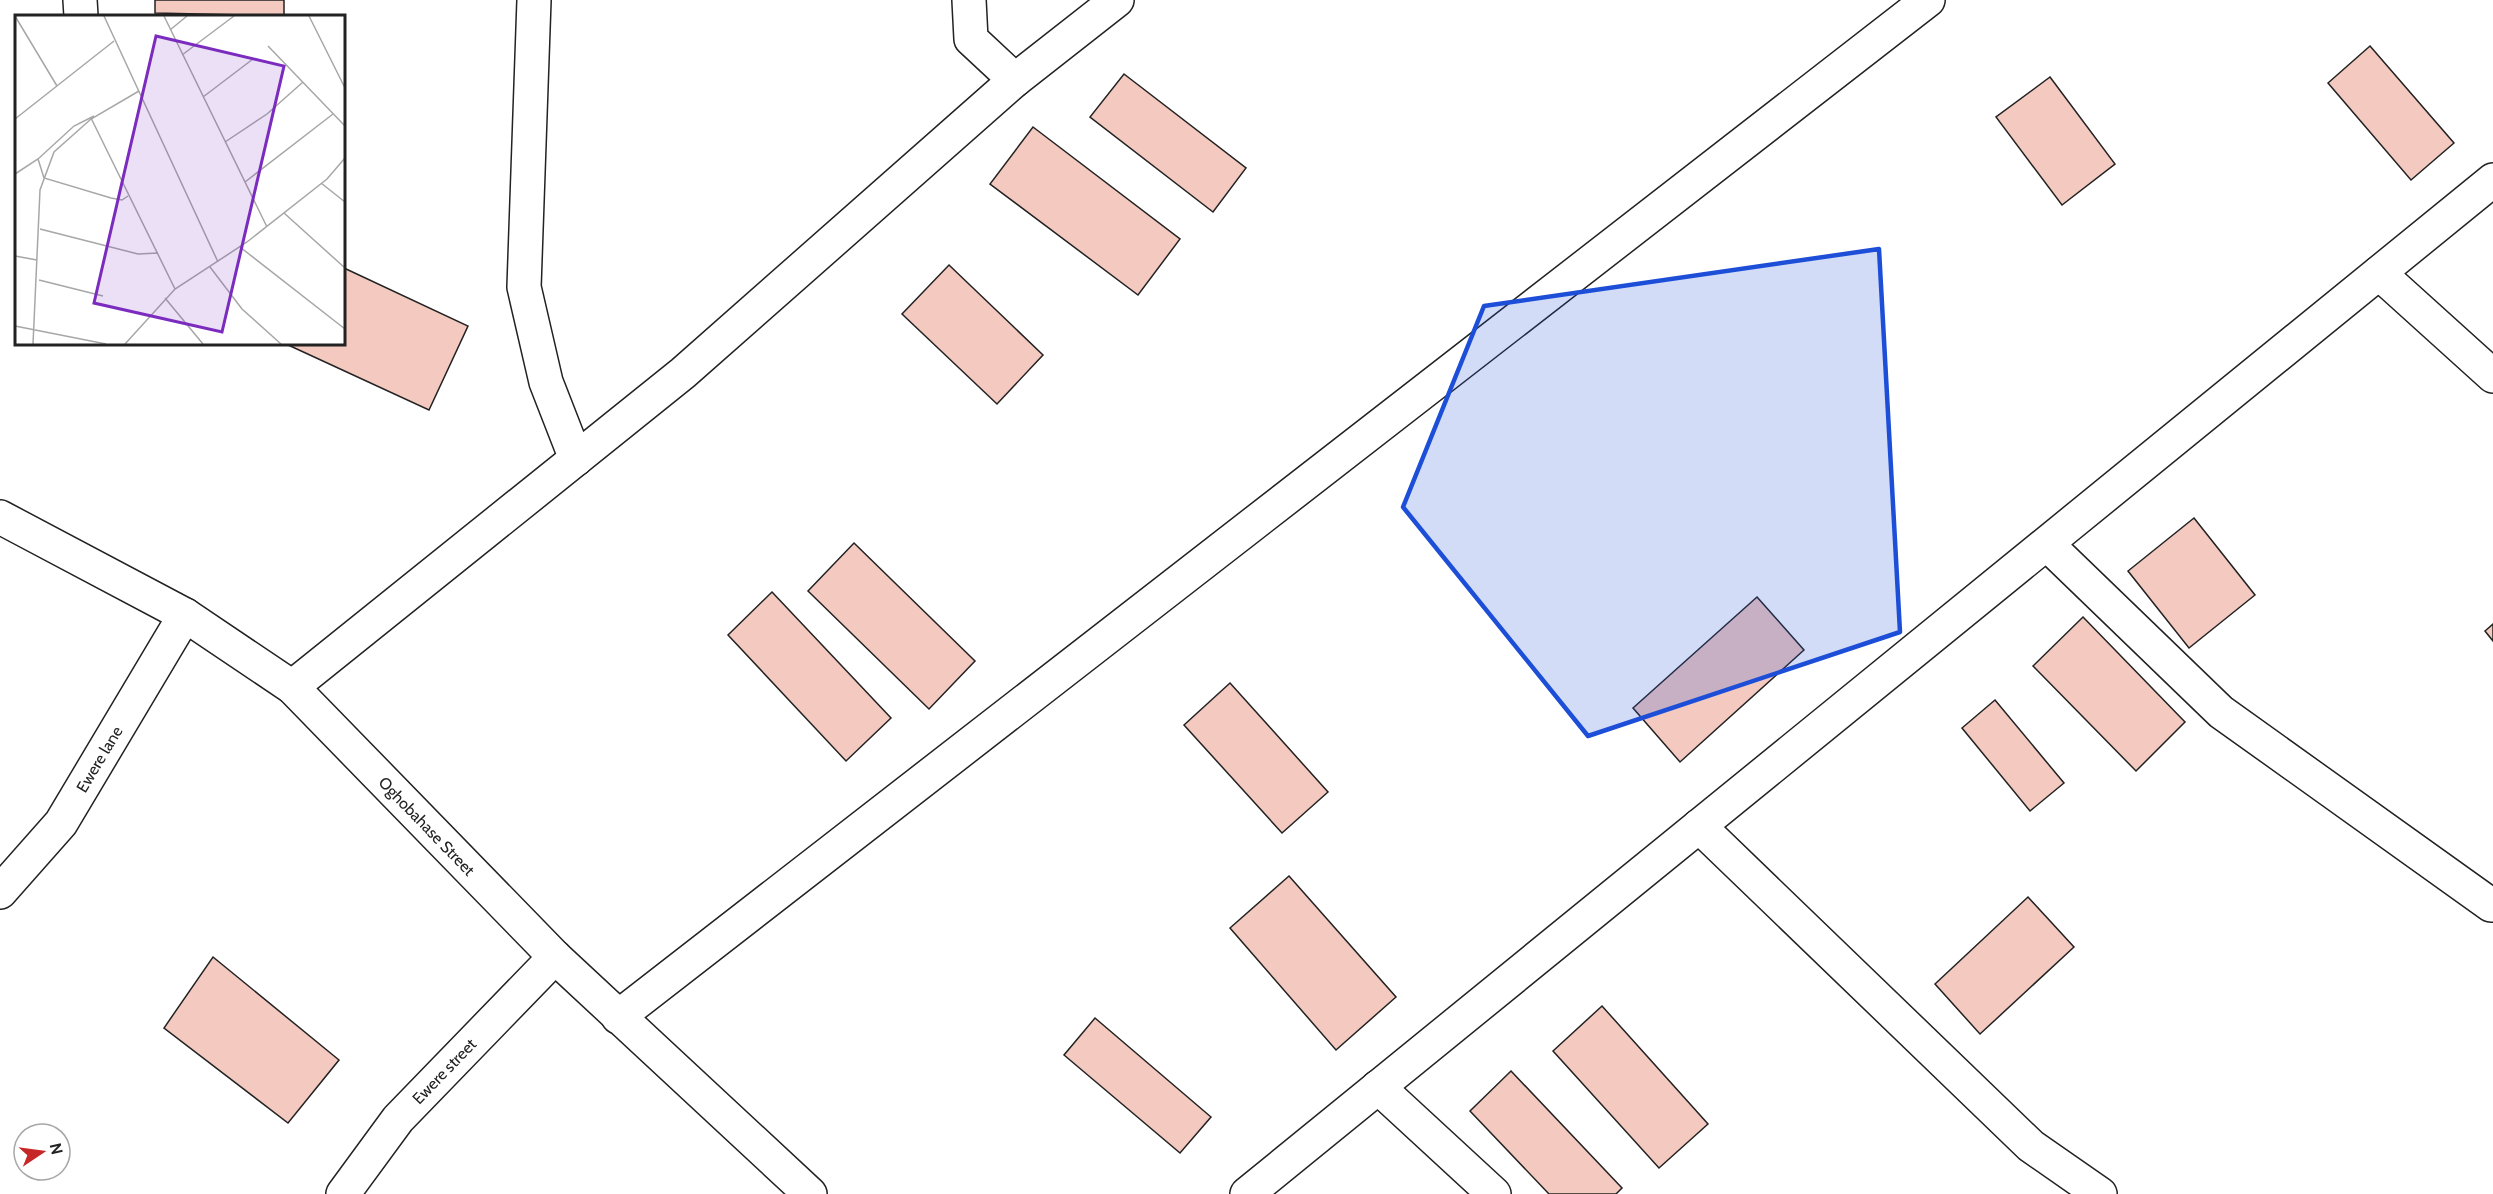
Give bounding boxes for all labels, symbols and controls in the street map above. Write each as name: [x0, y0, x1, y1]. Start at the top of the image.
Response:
inset map: [15, 15, 345, 345]
street label: Ewere lane: [72, 723, 127, 796]
street label: Oghobahase Street: [375, 773, 479, 880]
street label: Ewere street: [408, 1034, 481, 1108]
north arrow: [12, 1122, 72, 1182]
text: N: [46, 1141, 67, 1156]

